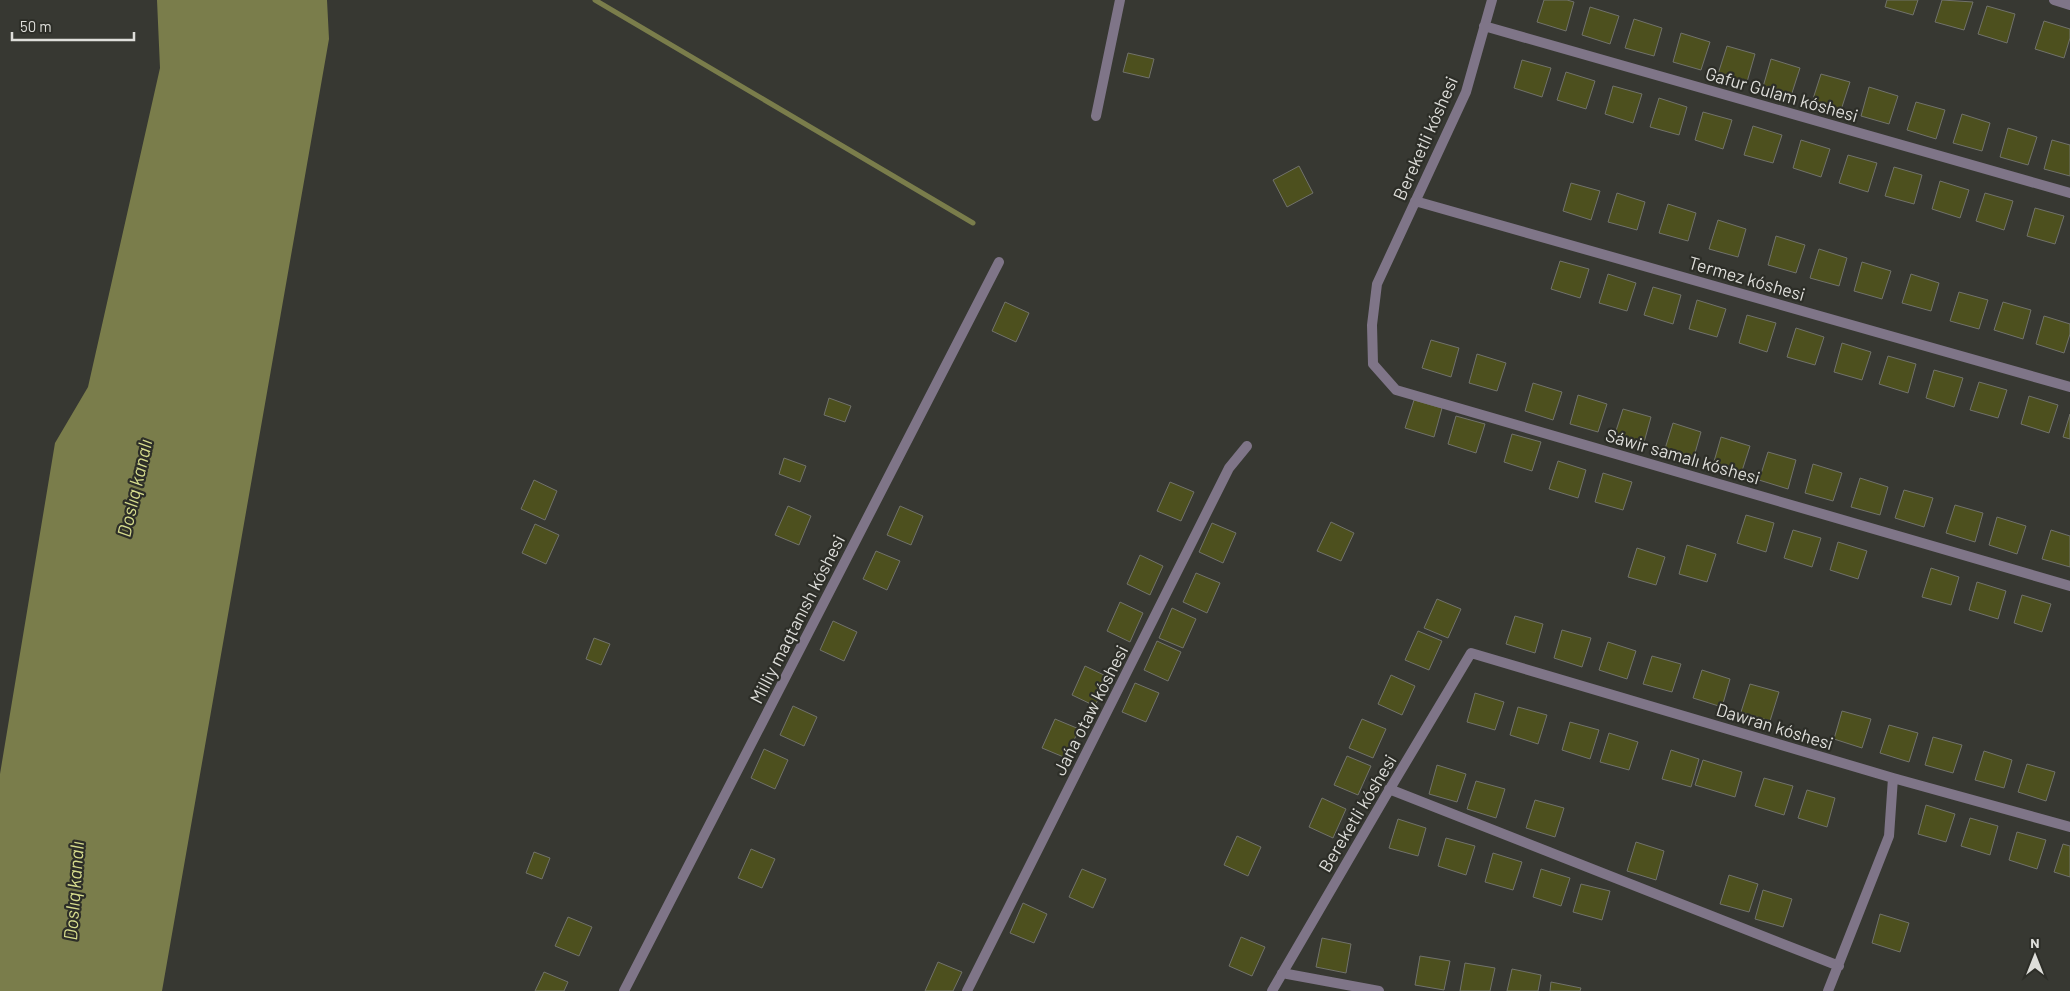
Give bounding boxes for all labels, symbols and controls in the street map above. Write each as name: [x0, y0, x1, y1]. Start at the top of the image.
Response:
scale bar: [12, 10, 135, 42]
text: 50 m: [20, 17, 52, 35]
street label: Gafur Gulam kóshesi: [1703, 62, 1861, 126]
street label: Bereketli kóshesi: [1388, 73, 1462, 203]
street label: Termez kóshesi: [1686, 251, 1808, 305]
street label: Sáwir samalı kóshesi: [1603, 423, 1763, 489]
water label: Doslıq kanalı: [112, 437, 156, 539]
street label: Milliy maqtanısh kóshesi: [745, 531, 849, 707]
street label: Jańa otaw kóshesi: [1048, 641, 1132, 779]
street label: Dawran kóshesi: [1714, 698, 1836, 754]
street label: Bereketli kóshesi: [1313, 750, 1401, 876]
water label: Doslıq kanalı: [58, 840, 88, 941]
north arrow: [2010, 931, 2060, 981]
text: N: [2030, 934, 2040, 951]

